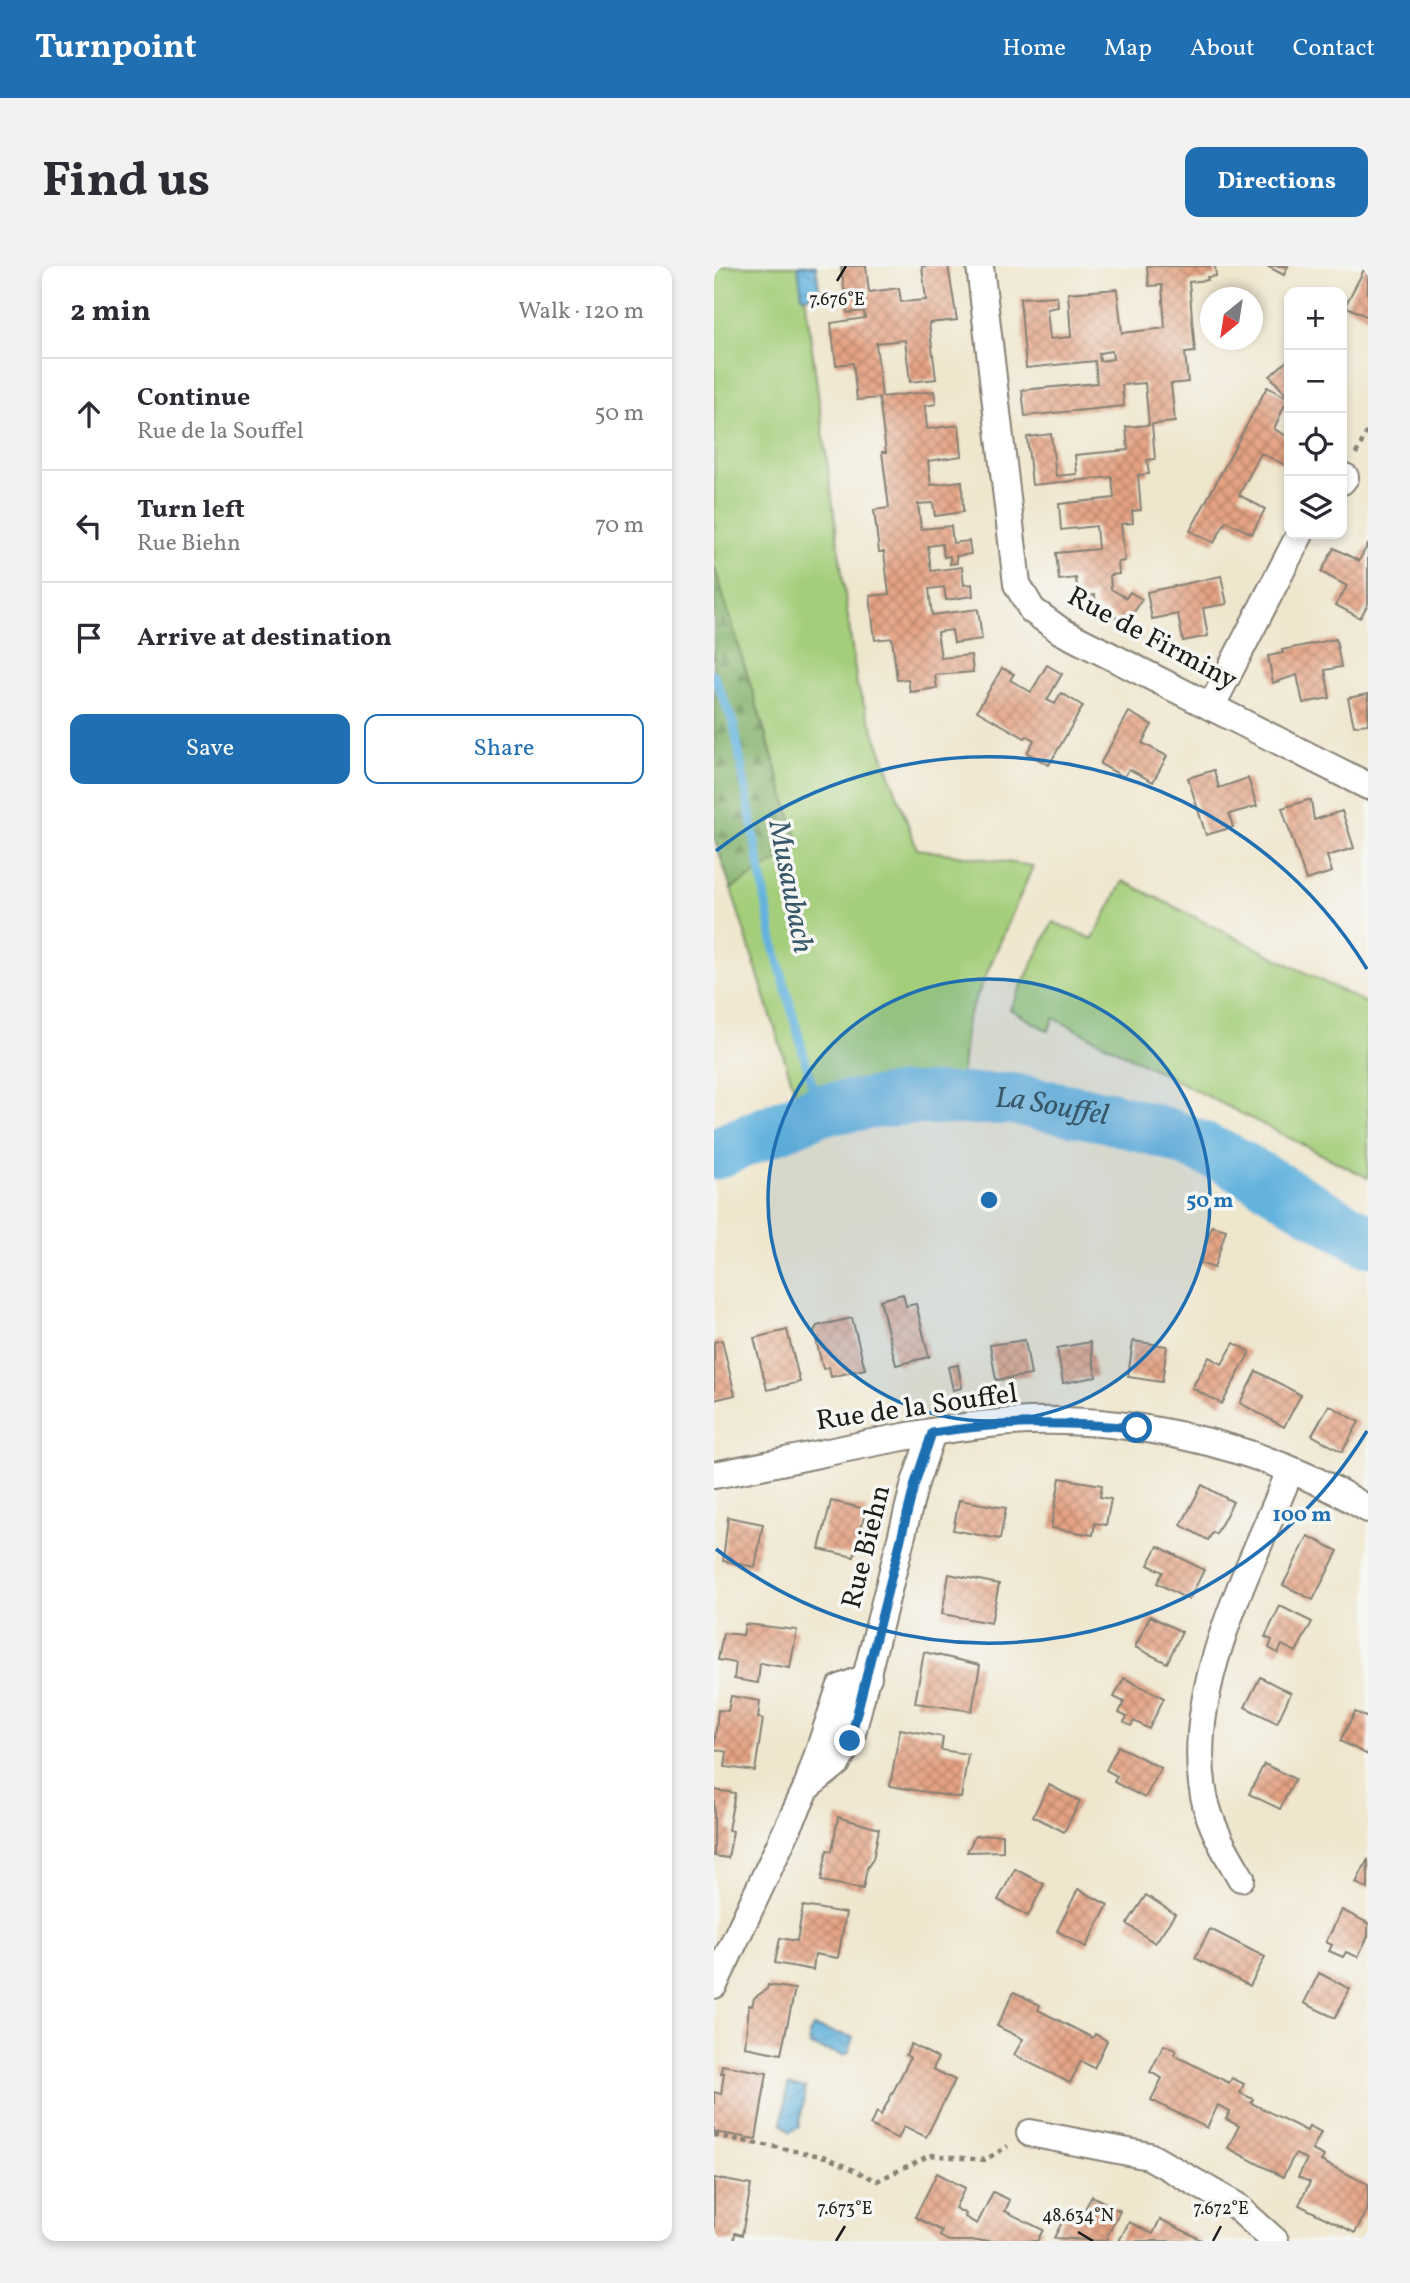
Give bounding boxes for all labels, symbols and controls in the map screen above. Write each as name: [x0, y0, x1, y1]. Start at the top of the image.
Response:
text: Turnpoint: [35, 26, 197, 72]
text: Home: [1002, 32, 1066, 66]
text: Map: [1104, 32, 1152, 66]
text: About: [1190, 32, 1255, 66]
text: Contact: [1293, 32, 1375, 66]
button: Directions: [1185, 147, 1368, 217]
text: Find us: [42, 148, 210, 217]
north arrow: [1200, 287, 1263, 350]
map controls: [1284, 287, 1347, 539]
button: +: [1284, 287, 1347, 350]
text: 7.676°E: [809, 288, 865, 313]
text: 2 min: [70, 291, 151, 333]
text: Walk · 120 m: [518, 296, 644, 328]
button: −: [1284, 350, 1347, 413]
text: Continue: [137, 380, 250, 416]
icon: ahead: [70, 395, 108, 433]
text: 50 m: [595, 398, 644, 430]
button: locate: [1284, 413, 1347, 476]
text: Rue de la Souffel: [137, 416, 304, 448]
button: layers: [1284, 476, 1347, 539]
text: Turn left: [137, 492, 245, 528]
icon: left: [70, 507, 108, 545]
text: 70 m: [595, 510, 644, 542]
text: Rue Biehn: [137, 528, 241, 560]
street label: Rue de Firminy: [1060, 578, 1244, 700]
icon: arrive: [70, 619, 108, 657]
text: Arrive at destination: [137, 620, 392, 656]
button: Save: [70, 714, 350, 784]
button: Share: [364, 714, 644, 784]
water label: Musaubach: [756, 816, 823, 957]
water label: La Souffel: [995, 1078, 1113, 1138]
text: 50 m: [1186, 1187, 1234, 1216]
centre of rings: [977, 1188, 1001, 1212]
street label: Rue de la Souffel: [814, 1375, 1020, 1441]
route start: [1121, 1412, 1152, 1443]
street label: Rue Biehn: [833, 1481, 901, 1613]
text: 100 m: [1272, 1501, 1332, 1530]
route end: [834, 1725, 865, 1756]
text: 7.673°E: [817, 2197, 873, 2222]
text: 7.672°E: [1193, 2197, 1249, 2222]
text: 48.634°N: [1042, 2204, 1114, 2229]

